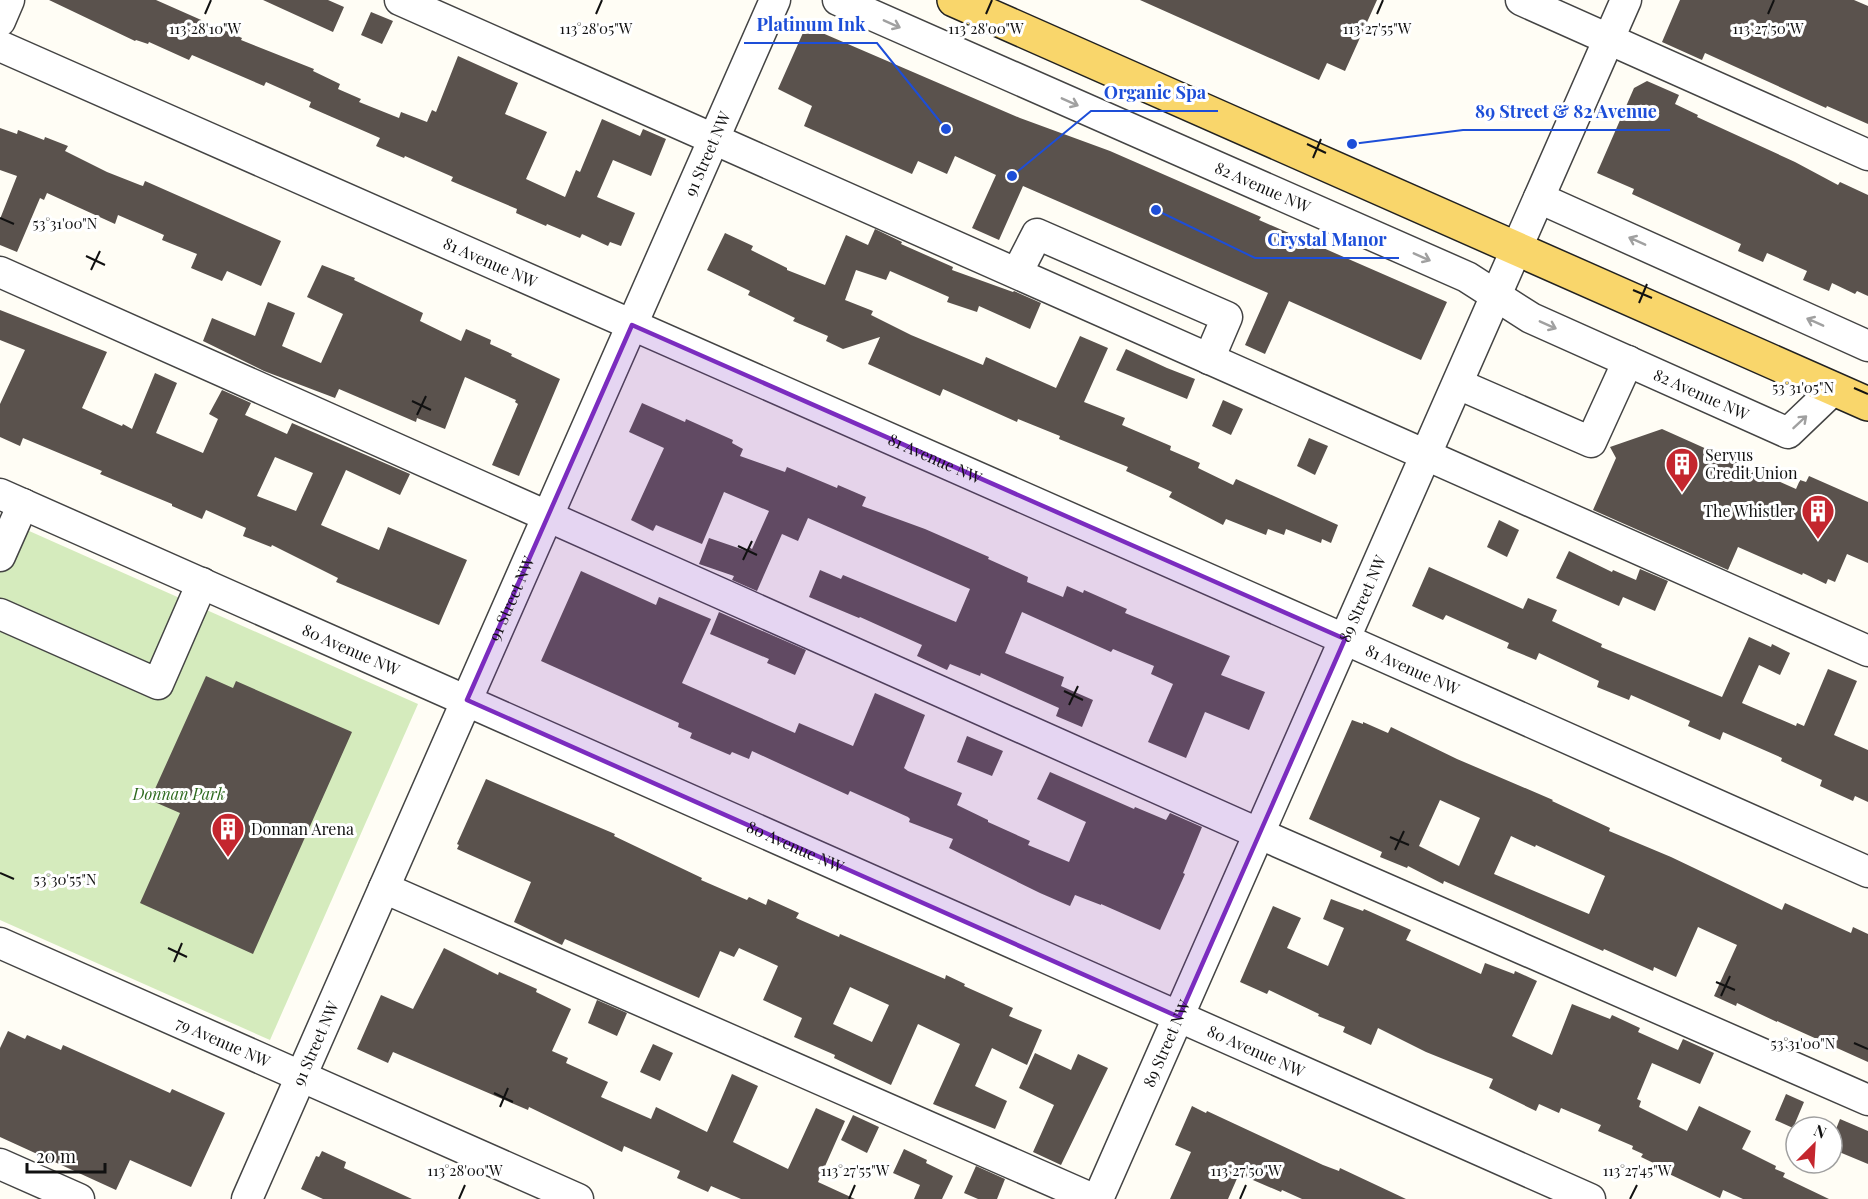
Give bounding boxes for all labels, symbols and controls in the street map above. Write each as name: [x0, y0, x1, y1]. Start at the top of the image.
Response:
callout: Platinum Ink: [744, 7, 877, 43]
text: Platinum Ink: [756, 12, 866, 36]
text: 113°28'10"W: [169, 18, 241, 38]
text: 113°28'05"W: [560, 18, 633, 38]
one-way arrow: [882, 18, 900, 30]
text: 113°28'00"W: [948, 18, 1024, 38]
text: 113°27'55"W: [1343, 18, 1412, 38]
text: 113°27'50"W: [1732, 18, 1804, 38]
callout: Organic Spa: [1091, 75, 1218, 111]
text: Organic Spa: [1104, 80, 1207, 104]
callout: 89 Street & 82 Avenue: [1463, 94, 1670, 130]
one-way arrow: [1061, 97, 1079, 108]
text: 89 Street & 82 Avenue: [1475, 99, 1657, 123]
street label: 91 Street NW: [679, 107, 735, 199]
street label: 82 Avenue NW: [1212, 156, 1314, 217]
text: 53°31'00"N: [33, 213, 98, 233]
callout: Crystal Manor: [1255, 222, 1399, 258]
text: Crystal Manor: [1267, 227, 1387, 251]
street label: 81 Avenue NW: [440, 232, 541, 292]
one-way arrow: [1628, 235, 1646, 247]
one-way arrow: [1412, 252, 1430, 263]
one-way arrow: [1806, 315, 1824, 327]
one-way arrow: [1538, 320, 1556, 331]
street label: 82 Avenue NW: [1651, 363, 1753, 424]
text: 53°31'05"N: [1772, 377, 1834, 397]
one-way arrow: [1792, 415, 1807, 429]
street label: 81 Avenue NW: [885, 428, 986, 488]
place label: Servus Credit Union: [1705, 444, 1798, 483]
building icon: Servus Credit Union: [1664, 446, 1700, 493]
building icon: The Whistler: [1800, 493, 1836, 540]
place label: The Whistler: [1703, 500, 1795, 521]
street label: 89 Street NW: [1334, 551, 1390, 645]
street label: 91 Street NW: [483, 552, 539, 644]
street label: 80 Avenue NW: [299, 619, 404, 680]
street label: 81 Avenue NW: [1363, 639, 1463, 699]
park label: Donnan Park: [132, 783, 225, 804]
building icon: Donnan Arena: [210, 811, 246, 858]
street label: 80 Avenue NW: [744, 816, 848, 877]
place label: Donnan Arena: [251, 818, 354, 839]
text: 53°30'55"N: [33, 869, 97, 889]
street label: 89 Street NW: [1138, 996, 1195, 1090]
street label: 91 Street NW: [287, 997, 343, 1089]
street label: 79 Avenue NW: [173, 1011, 274, 1072]
street label: 80 Avenue NW: [1204, 1020, 1309, 1081]
text: 53°31'00"N: [1771, 1033, 1836, 1053]
north arrow: [1784, 1115, 1844, 1175]
text: N: [1811, 1119, 1830, 1143]
scale bar: [27, 1136, 105, 1174]
text: 20 m: [36, 1144, 76, 1168]
text: 113°28'00"W: [427, 1160, 503, 1180]
text: 113°27'55"W: [821, 1160, 890, 1180]
text: 113°27'50"W: [1210, 1160, 1282, 1180]
text: 113°27'45"W: [1603, 1160, 1672, 1180]

